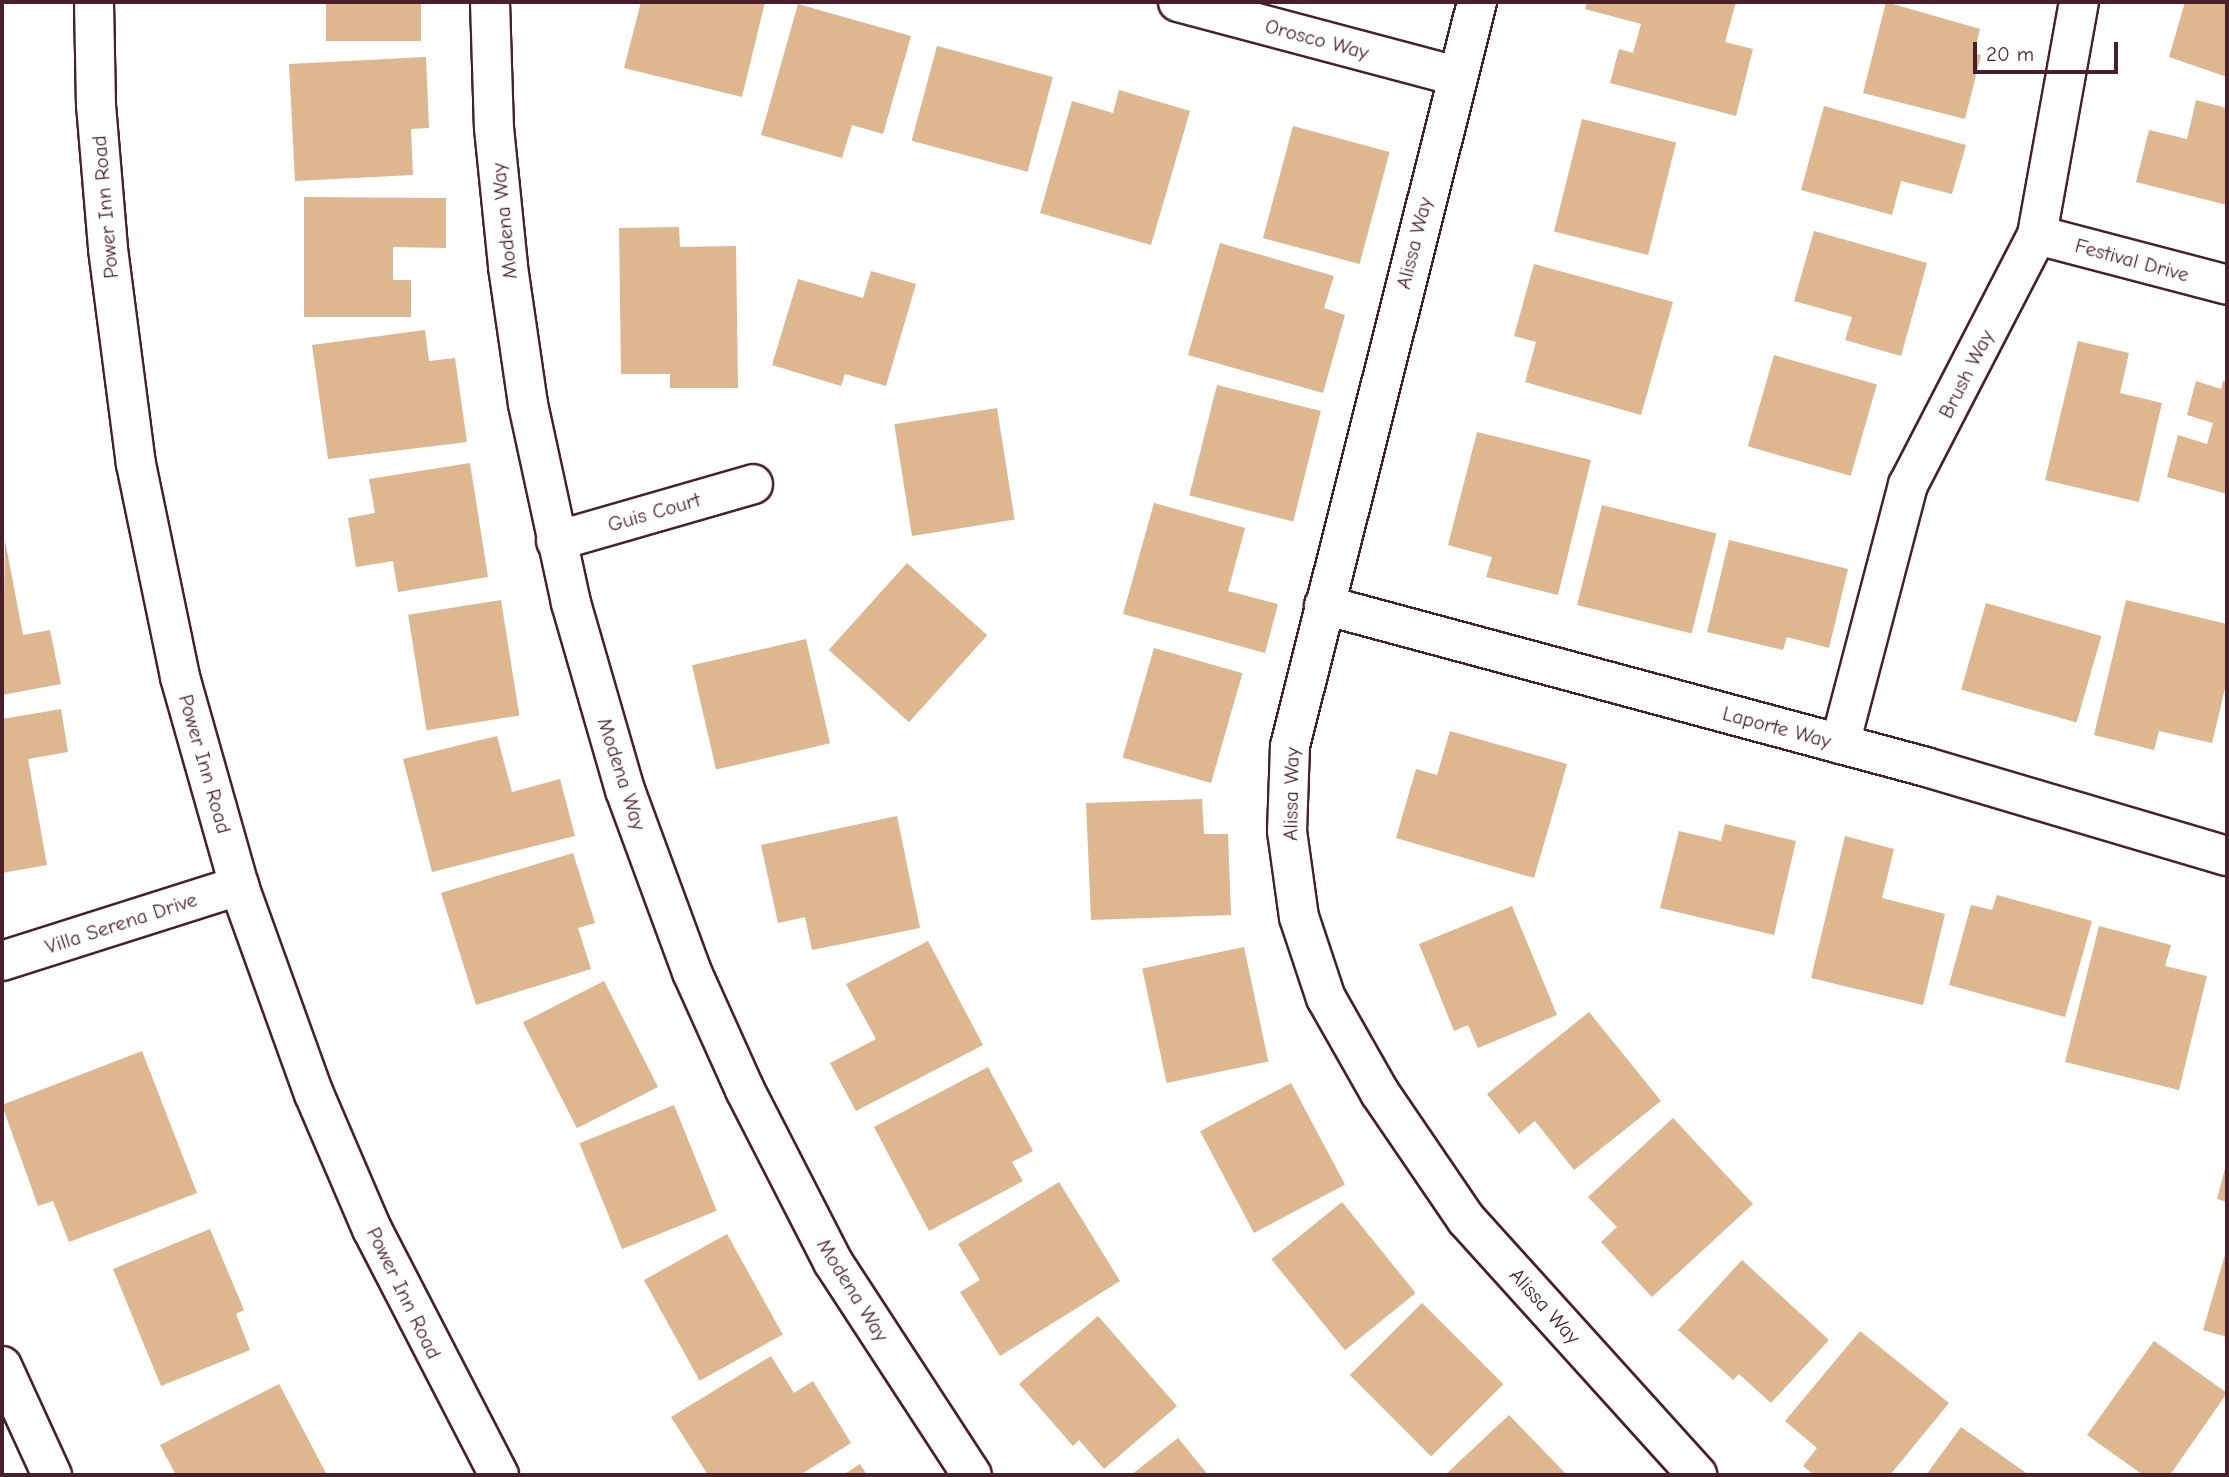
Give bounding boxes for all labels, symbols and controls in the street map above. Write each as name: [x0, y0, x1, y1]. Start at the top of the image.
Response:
street label: Orosco Way: [1262, 13, 1372, 65]
scale bar: [1977, 28, 2122, 72]
text: 20 m: [1986, 42, 2034, 66]
street label: Power Inn Road: [86, 134, 124, 280]
street label: Modena Way: [485, 162, 523, 280]
street label: Alissa Way: [1390, 194, 1438, 292]
street label: Festival Drive: [2072, 233, 2192, 287]
street label: Brush Way: [1933, 325, 1999, 423]
street label: Guis Court: [605, 487, 703, 537]
street label: Power Inn Road: [173, 691, 237, 837]
street label: Laporte Way: [1720, 700, 1834, 754]
street label: Modena Way: [592, 715, 652, 833]
street label: Alissa Way: [1278, 747, 1304, 841]
street label: Villa Serena Drive: [42, 887, 200, 959]
street label: Power Inn Road: [361, 1223, 447, 1363]
street label: Modena Way: [811, 1234, 895, 1346]
street label: Alissa Way: [1504, 1263, 1586, 1349]

